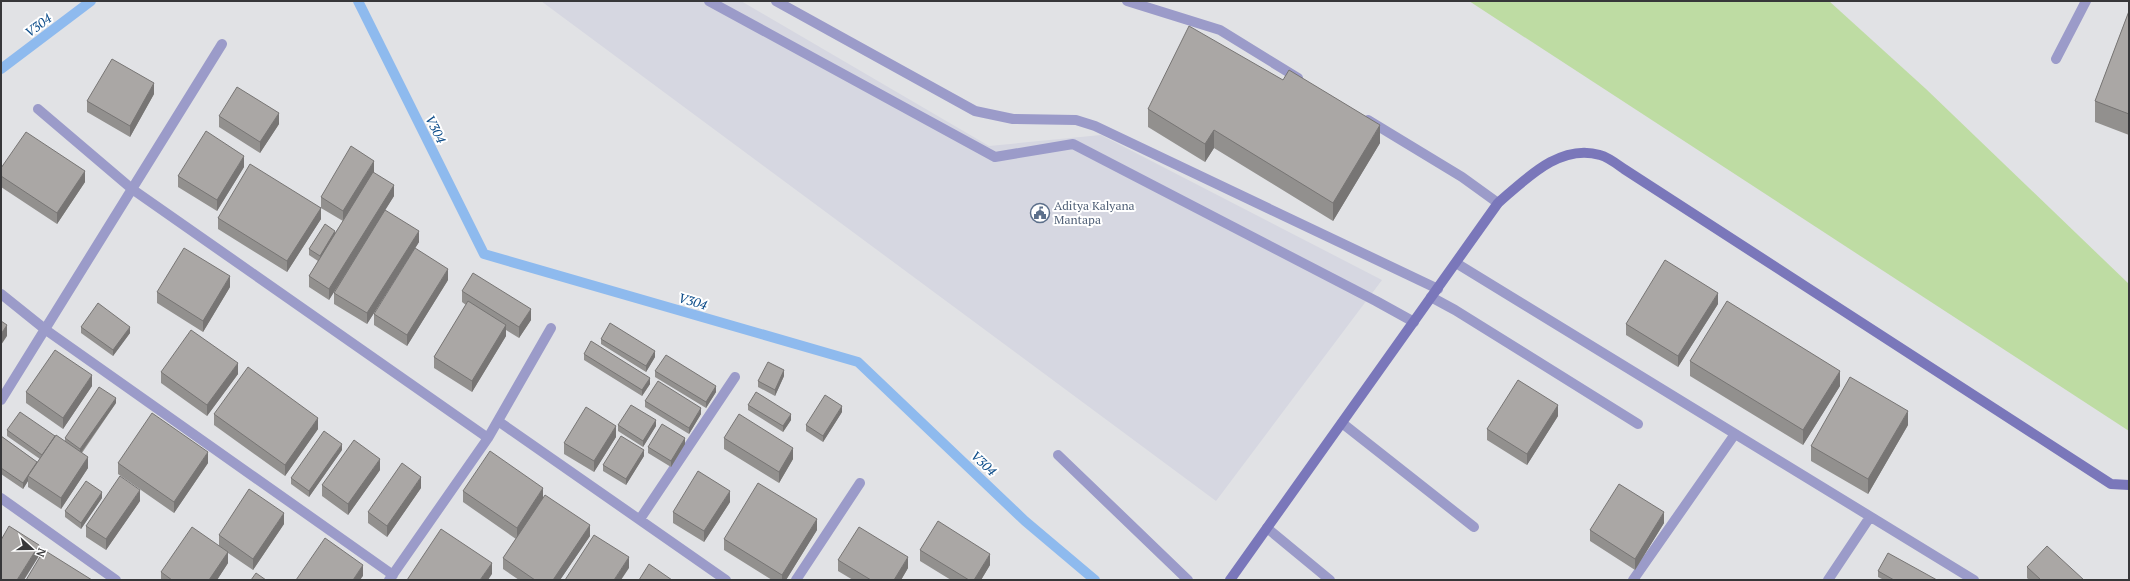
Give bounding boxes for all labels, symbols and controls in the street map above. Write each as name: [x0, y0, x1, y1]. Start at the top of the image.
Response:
water label: V304: [21, 9, 55, 41]
water label: V304: [422, 112, 451, 146]
place label: Aditya Kalyana Mantapa: [1054, 198, 1135, 227]
public building icon: Aditya Kalyana Mantapa: [1029, 202, 1051, 224]
water label: V304: [676, 288, 710, 314]
water label: V304: [967, 446, 1001, 480]
north arrow: [12, 529, 52, 569]
text: N: [33, 546, 49, 560]

